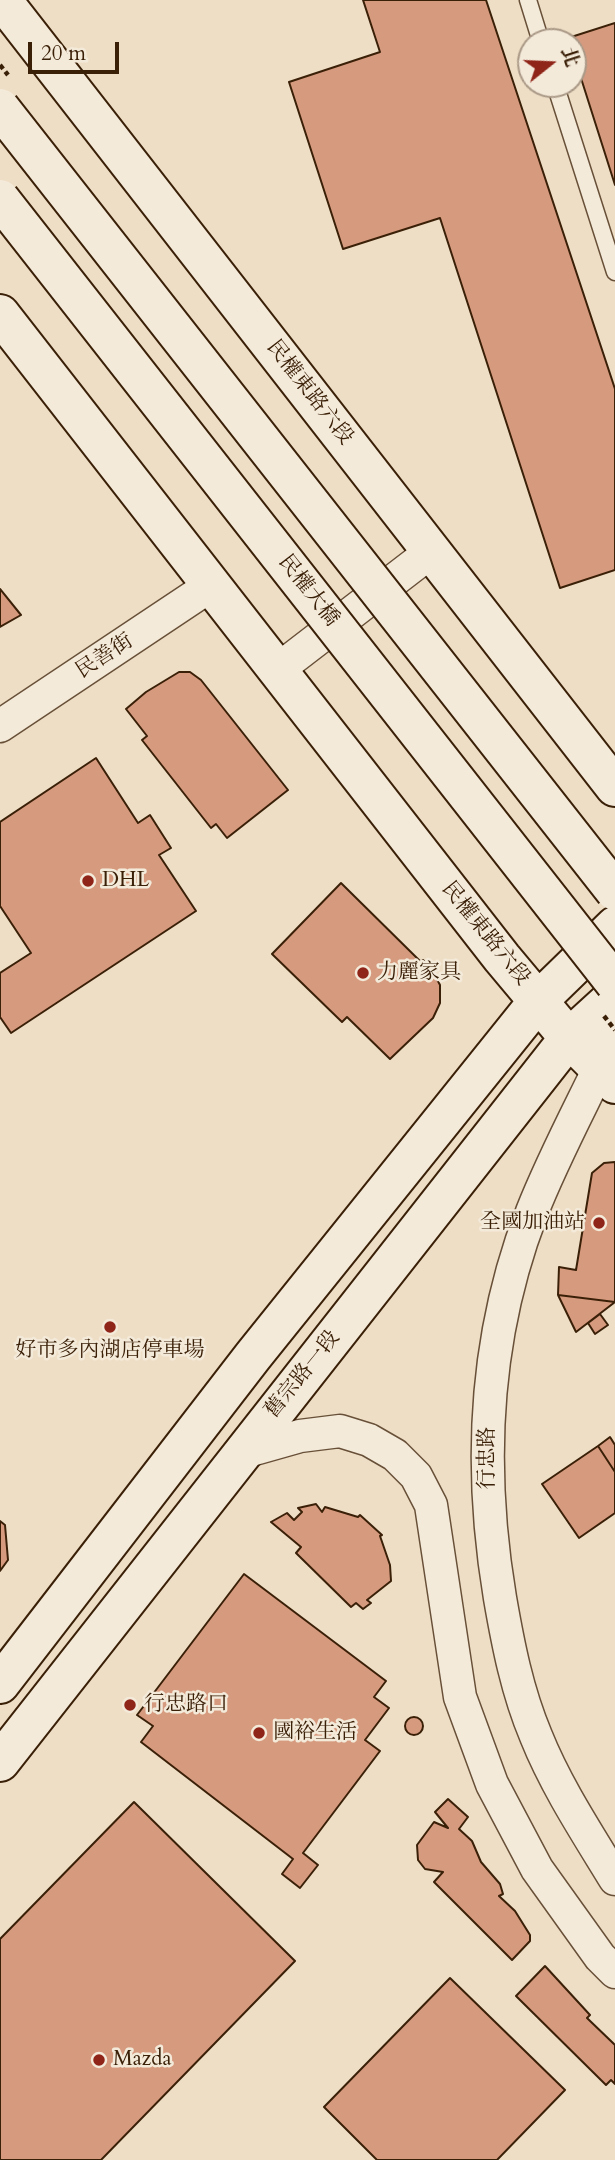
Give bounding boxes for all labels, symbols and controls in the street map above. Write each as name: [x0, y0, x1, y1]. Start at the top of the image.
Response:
scale bar: [32, 28, 122, 72]
north arrow: [517, 28, 587, 98]
text: 20 m: [41, 39, 86, 68]
text: 北: [555, 44, 585, 70]
street label: 民權東路六段: [260, 336, 358, 450]
street label: 民權大橋: [272, 550, 344, 632]
street label: 民善街: [72, 629, 138, 685]
place label: DHL: [102, 868, 149, 894]
marker: DHL: [80, 873, 96, 889]
street label: 民權東路六段: [436, 877, 534, 991]
place label: 力麗家具: [377, 960, 461, 986]
marker: 力麗家具: [355, 965, 371, 981]
place label: 全國加油站: [480, 1210, 585, 1236]
marker: 全國加油站: [591, 1215, 607, 1231]
marker: 好市多內湖店停車場: [102, 1319, 118, 1335]
street label: 舊宗路一段: [260, 1326, 346, 1424]
place label: 好市多內湖店停車場: [16, 1338, 204, 1364]
street label: 行忠路: [475, 1427, 501, 1489]
place label: 行忠路口: [144, 1692, 228, 1718]
marker: 行忠路口: [122, 1697, 138, 1713]
place label: 國裕生活: [273, 1720, 357, 1746]
marker: 國裕生活: [251, 1725, 267, 1741]
place label: Mazda: [113, 2047, 171, 2073]
marker: Mazda: [91, 2052, 107, 2068]

